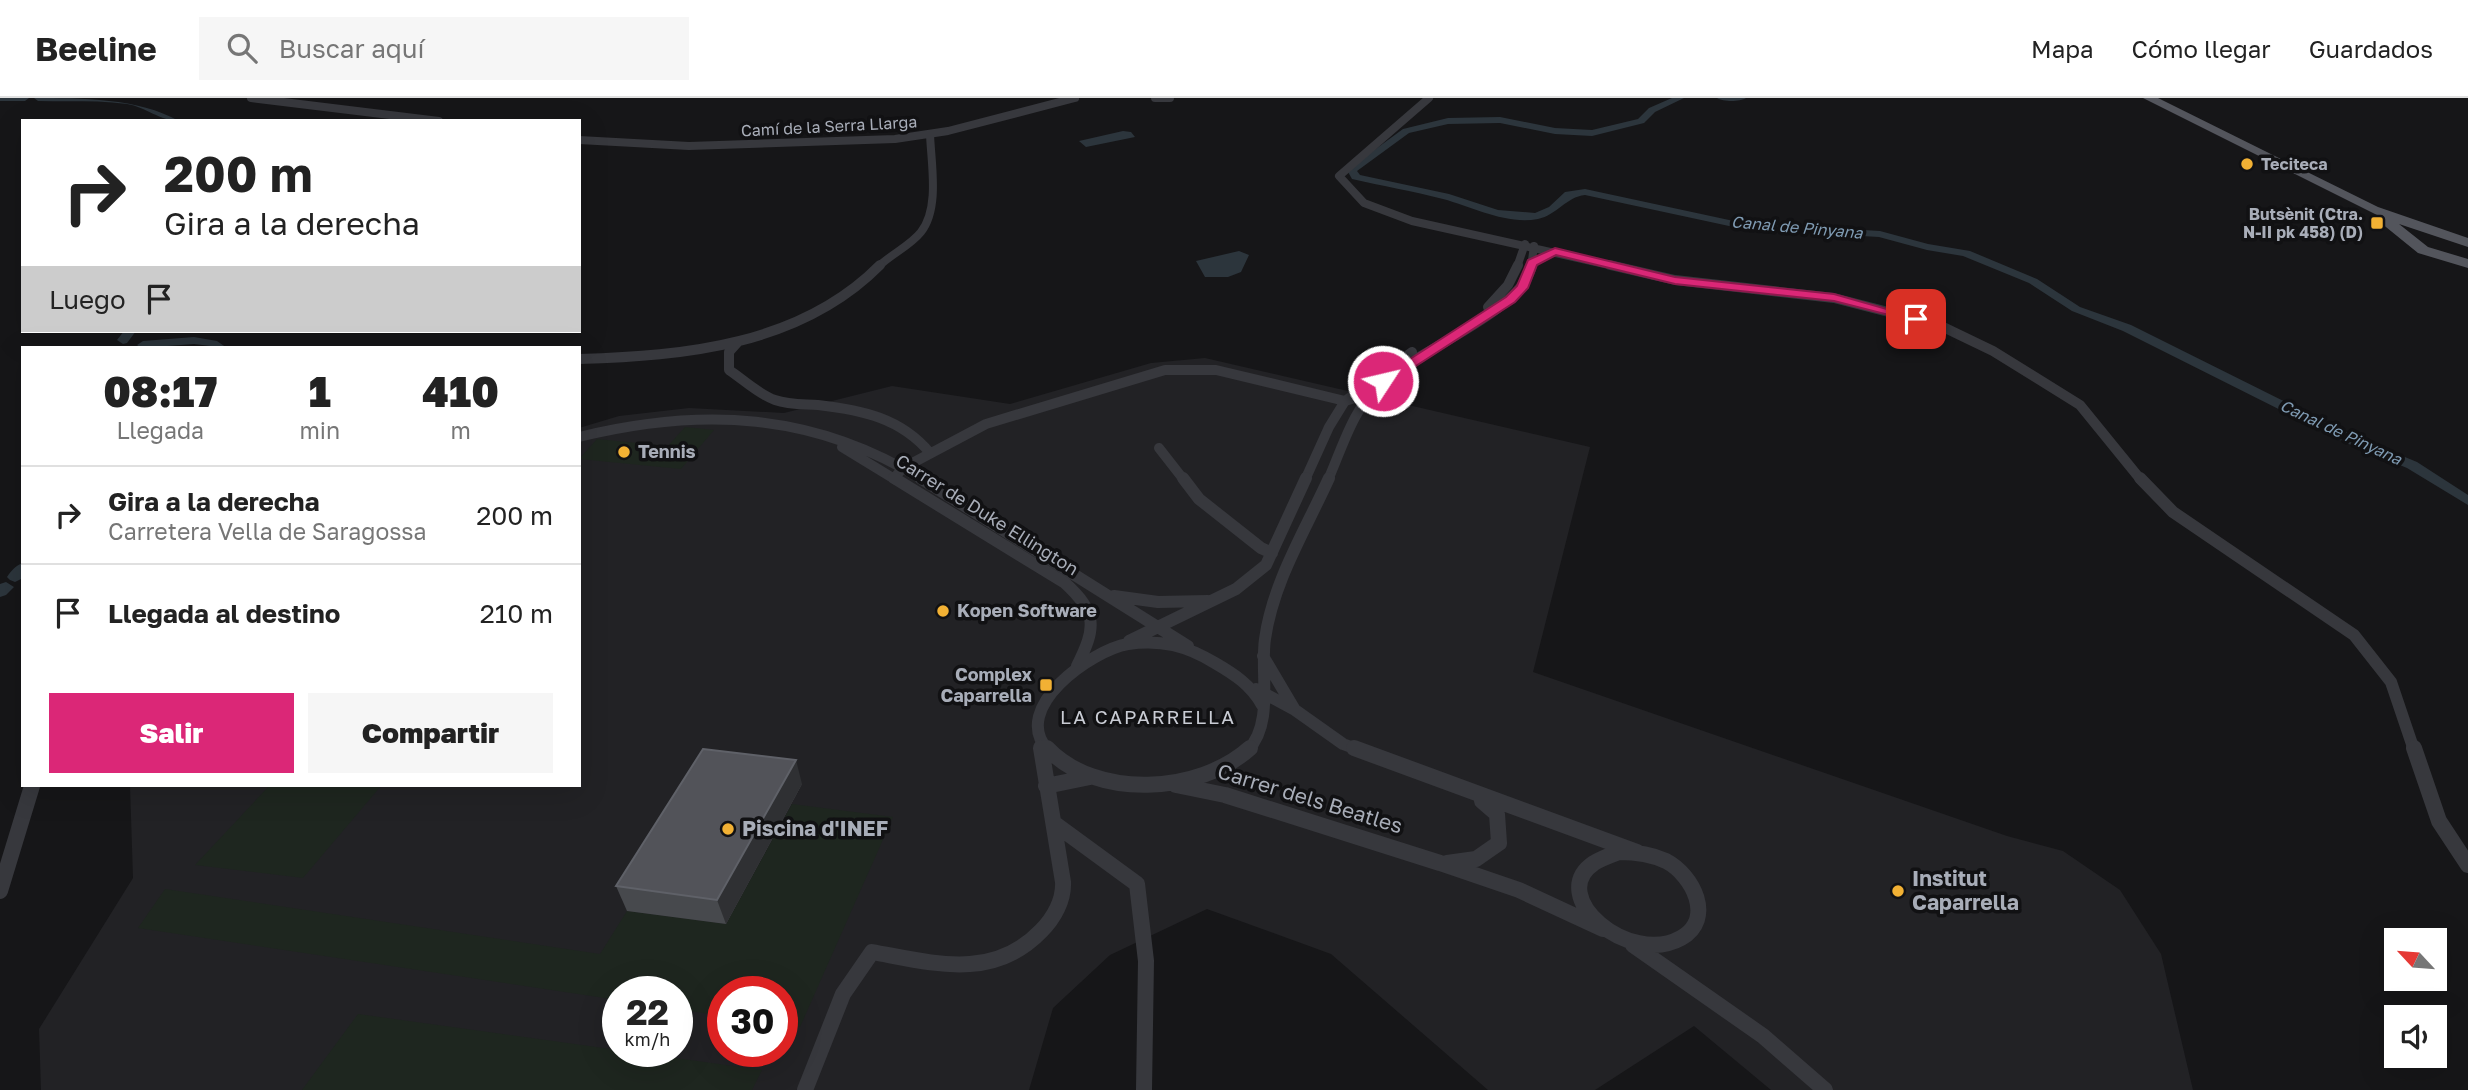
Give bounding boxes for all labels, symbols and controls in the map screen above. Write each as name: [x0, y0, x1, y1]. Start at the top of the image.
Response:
search box: [199, 17, 689, 80]
text: Beeline: [35, 29, 157, 68]
icon: search: [223, 29, 261, 67]
text: Buscar aquí: [279, 33, 425, 64]
text: Mapa: [2031, 34, 2094, 63]
text: Cómo llegar: [2132, 34, 2271, 63]
text: Guardados: [2309, 34, 2433, 63]
street label: Camí de la Serra Llarga: [740, 111, 918, 141]
text: 200 m: [164, 144, 313, 203]
icon: right: [49, 147, 140, 238]
place label: Teciteca: [2261, 154, 2327, 174]
marker: Teciteca: [2239, 156, 2255, 172]
text: Gira a la derecha: [164, 204, 420, 242]
place label: Butsènit (Ctra. N-II pk 458) (D): [2243, 204, 2363, 242]
water label: Canal de Pinyana: [1731, 211, 1864, 243]
marker: Butsènit (Ctra. N-II pk 458) (D): [2369, 215, 2385, 231]
icon: arrive: [140, 280, 178, 318]
text: Luego: [49, 284, 126, 315]
pin: [1886, 289, 1946, 349]
icon: arrive: [1897, 300, 1935, 338]
position arrow: [1346, 344, 1420, 418]
text: 08:17: [103, 366, 217, 416]
text: 1: [309, 366, 331, 416]
text: 410: [422, 366, 499, 416]
water label: Canal de Pinyana: [2277, 395, 2406, 469]
text: Llegada: [116, 416, 204, 444]
text: min: [300, 416, 340, 444]
text: m: [450, 416, 471, 444]
place label: Tennis: [638, 440, 696, 462]
marker: Tennis: [616, 444, 632, 460]
street label: Carrer de Duke Ellington: [892, 449, 1083, 579]
text: Gira a la derecha: [108, 486, 320, 517]
icon: right: [49, 496, 87, 534]
text: 200 m: [476, 500, 553, 531]
text: Carretera Vella de Saragossa: [108, 517, 427, 545]
icon: arrive: [49, 594, 87, 632]
text: Llegada al destino: [108, 598, 340, 629]
text: 210 m: [480, 598, 553, 629]
place label: Kopen Software: [957, 599, 1097, 621]
marker: Kopen Software: [935, 603, 951, 619]
place label: Complex Caparrella: [940, 663, 1033, 706]
marker: Complex Caparrella: [1038, 677, 1054, 693]
button: Salir: [49, 693, 294, 773]
button: Compartir: [308, 693, 553, 773]
district label: LA CAPARRELLA: [1060, 705, 1236, 728]
street label: Carrer dels Beatles: [1215, 758, 1406, 839]
place label: Piscina d'INEF: [742, 815, 888, 841]
marker: Piscina d'INEF: [720, 821, 736, 837]
place label: Institut Caparrella: [1912, 865, 2019, 915]
marker: Institut Caparrella: [1890, 883, 1906, 899]
north arrow: [2384, 928, 2446, 990]
map controls: [2384, 928, 2447, 1068]
speed limit sign: 30: [707, 976, 798, 1067]
text: 22: [626, 991, 669, 1033]
button: sound: [2384, 1005, 2447, 1068]
text: km/h: [625, 1028, 670, 1050]

